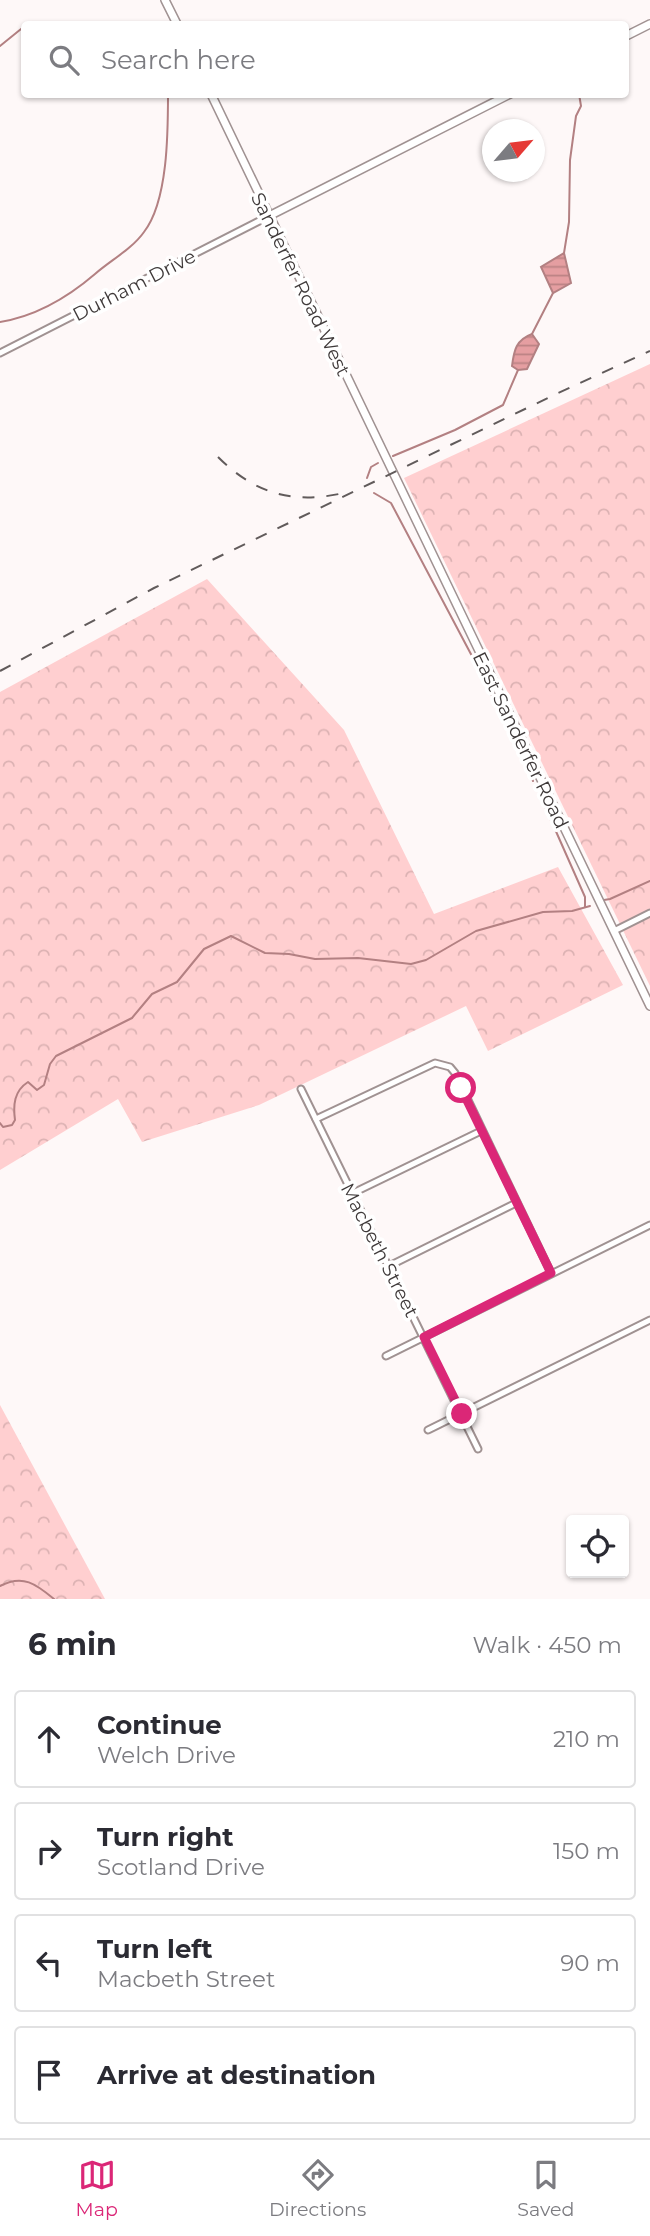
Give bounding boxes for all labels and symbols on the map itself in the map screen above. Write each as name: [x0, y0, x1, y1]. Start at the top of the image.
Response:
north arrow: [482, 119, 545, 182]
street label: Sanderfer Road West: [246, 189, 355, 380]
street label: Durham Drive: [69, 245, 200, 326]
street label: East Sanderfer Road: [468, 648, 573, 832]
route start: [445, 1072, 476, 1103]
street label: Macbeth Street: [336, 1179, 423, 1321]
route end: [446, 1398, 477, 1429]

